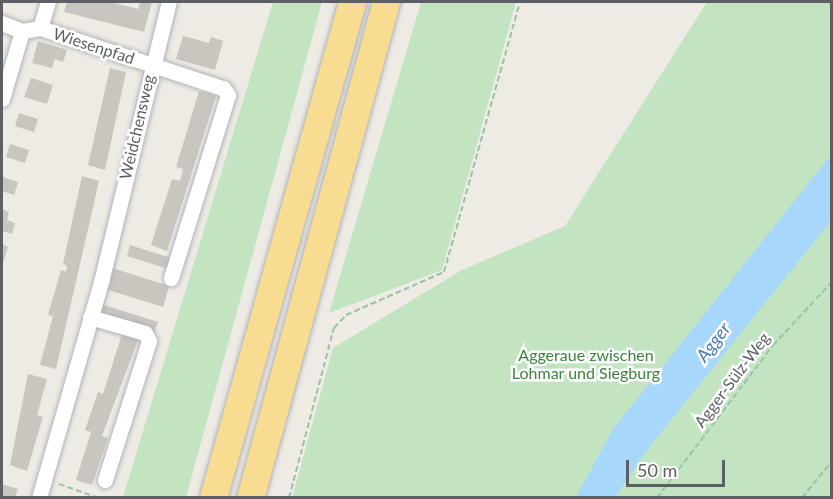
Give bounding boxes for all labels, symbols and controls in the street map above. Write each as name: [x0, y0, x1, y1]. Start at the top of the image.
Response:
street label: Wiesenpfad: [51, 24, 137, 68]
street label: Weidchensweg: [116, 73, 158, 181]
water label: Agger: [691, 318, 735, 366]
street label: Agger-Sülz-Weg: [690, 329, 774, 431]
park label: Aggeraue zwischen Lohmar und Siegburg: [512, 345, 660, 383]
scale bar: [629, 448, 728, 486]
text: 50 m: [637, 459, 677, 481]

